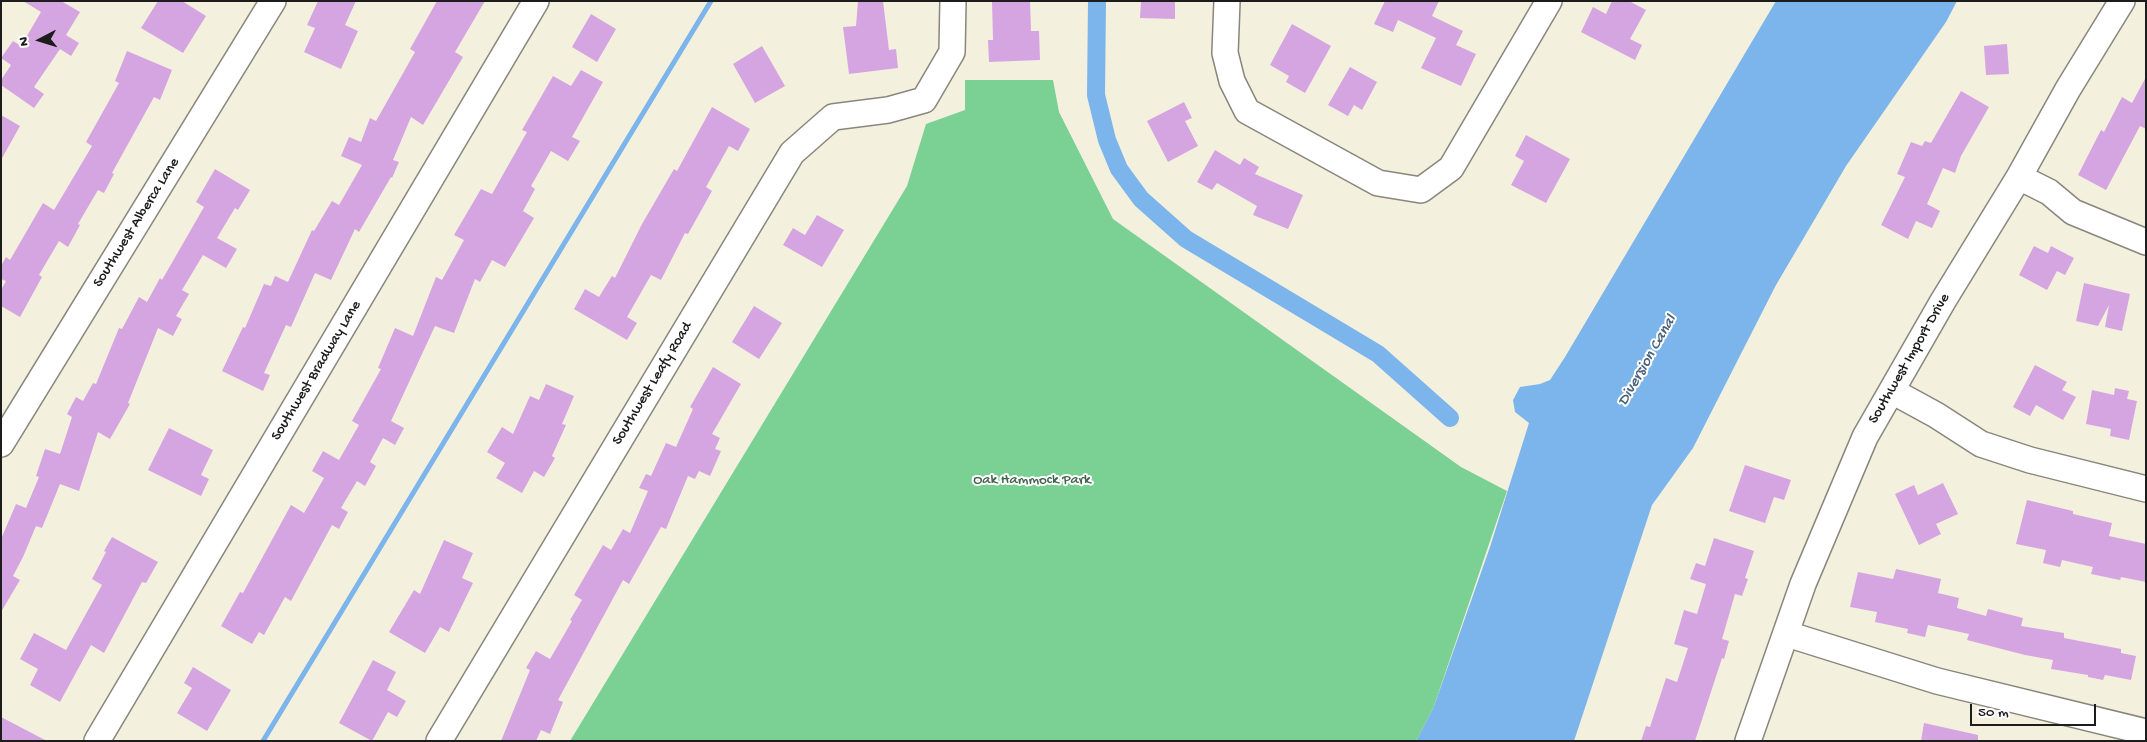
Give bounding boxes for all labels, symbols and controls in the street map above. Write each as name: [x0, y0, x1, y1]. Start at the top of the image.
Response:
north arrow: [15, 15, 65, 65]
text: N: [16, 36, 33, 47]
street label: Southwest Alberca Lane: [90, 155, 184, 291]
street label: Southwest Import Drive: [1865, 291, 1955, 427]
street label: Southwest Bradway Lane: [268, 298, 366, 444]
water label: Diversion Canal: [1614, 312, 1682, 410]
street label: Southwest Leafy Road: [609, 319, 697, 449]
park label: Oak Hammock Park: [973, 472, 1091, 490]
scale bar: [1972, 694, 2098, 726]
text: 50 m: [1978, 704, 2009, 722]

